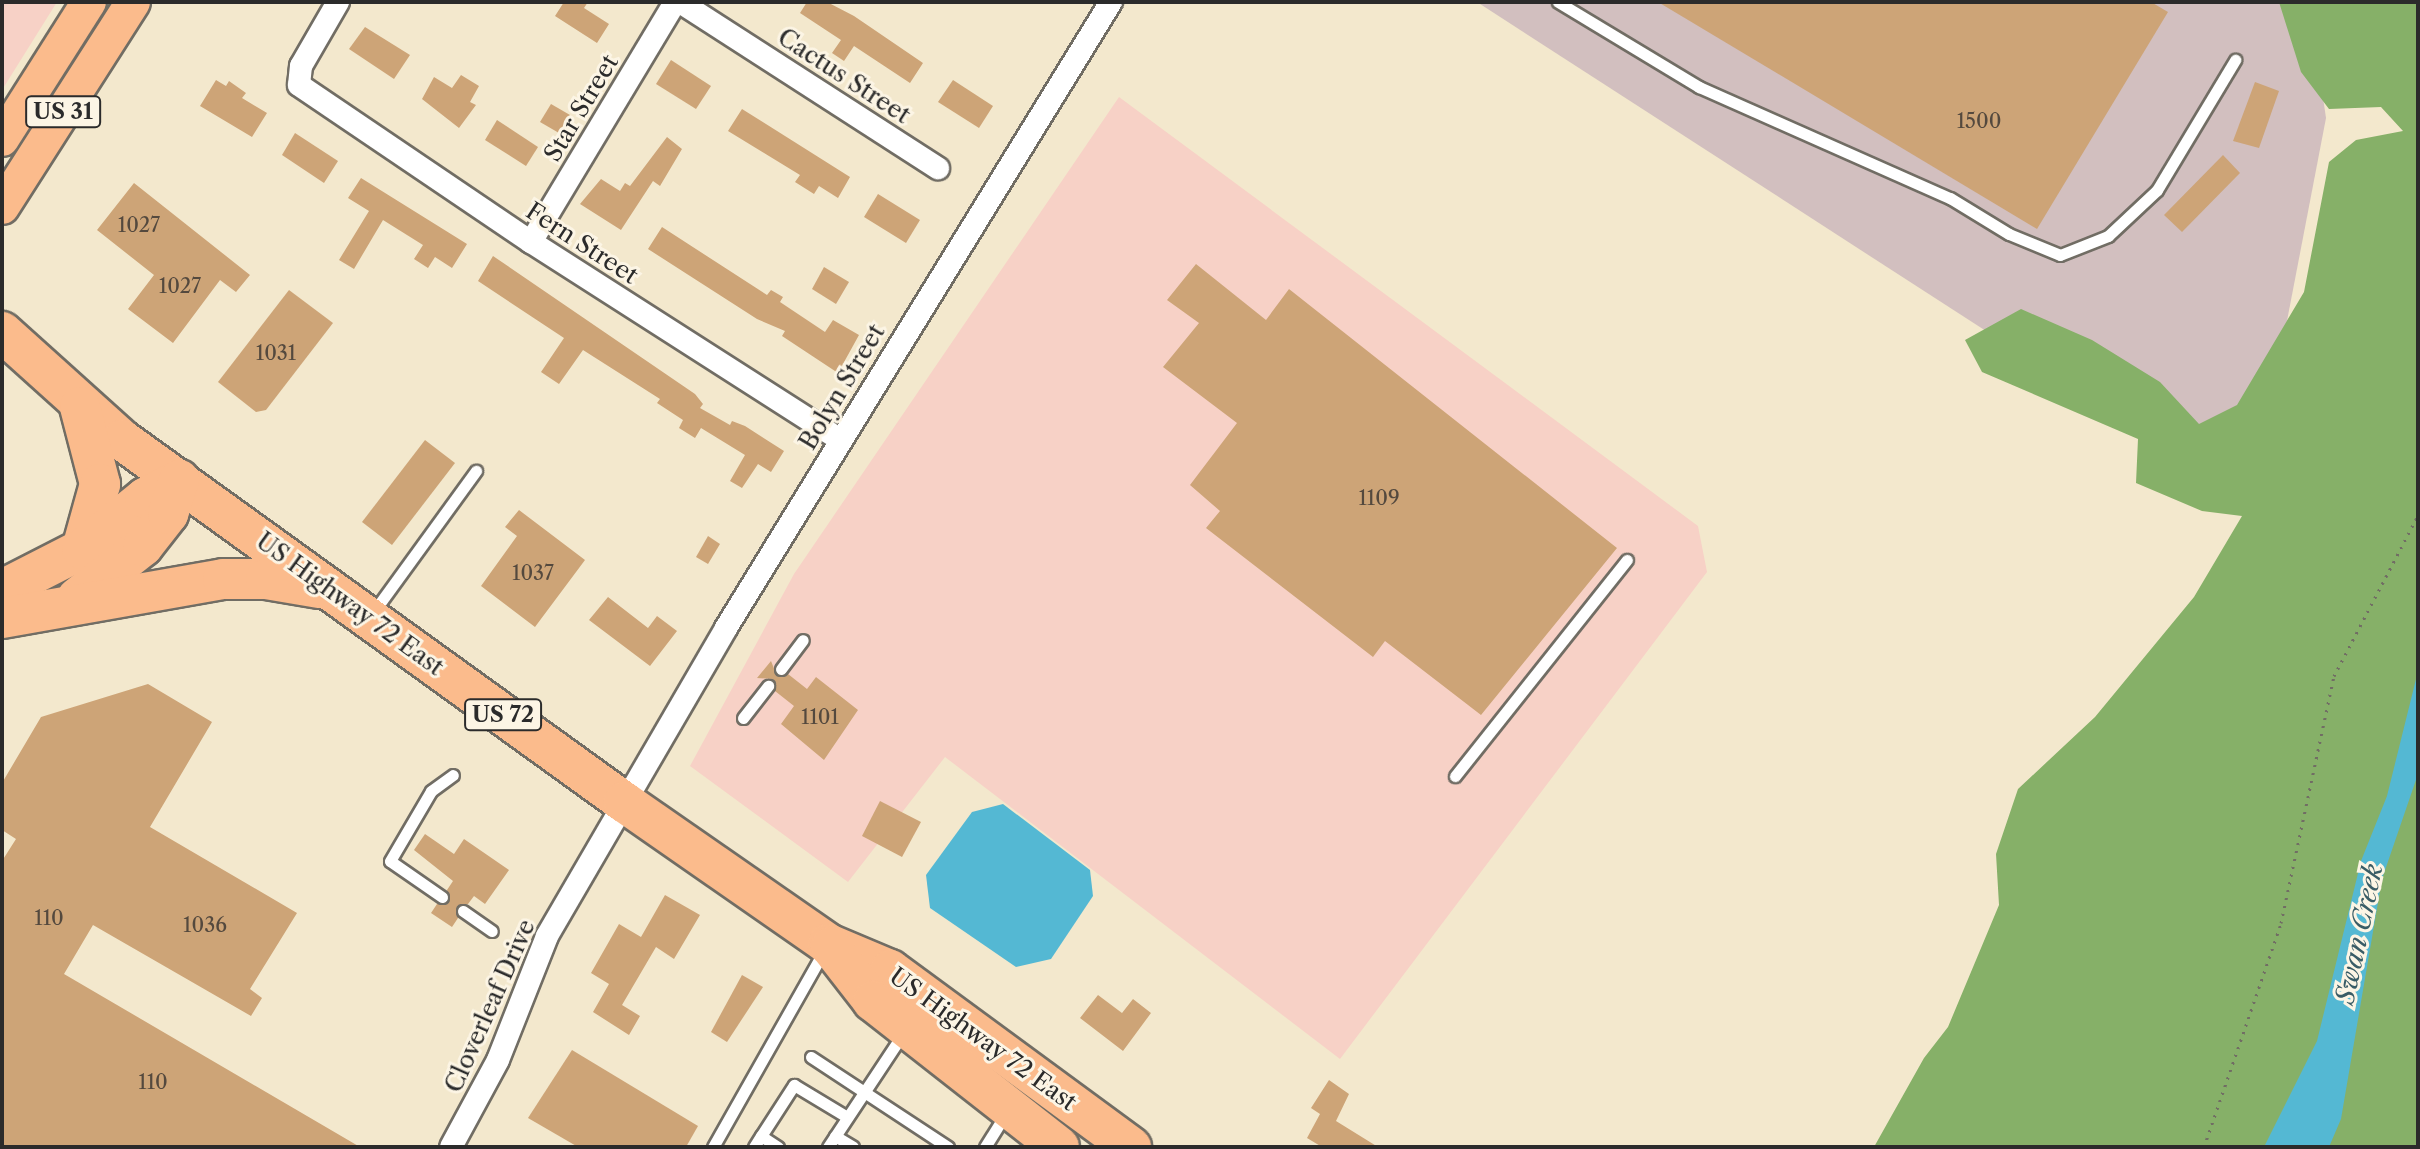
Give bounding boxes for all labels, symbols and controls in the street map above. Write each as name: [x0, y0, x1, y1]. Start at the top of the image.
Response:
street label: Cactus Street: [772, 23, 916, 129]
street label: Star Street: [538, 49, 624, 167]
road number: US 31: [25, 94, 101, 130]
house number: 1500: [1957, 109, 2001, 133]
street label: Fern Street: [521, 196, 643, 290]
house number: 1027: [118, 213, 160, 237]
house number: 1027: [159, 274, 201, 298]
street label: Bolyn Street: [793, 319, 891, 455]
house number: 1031: [256, 341, 296, 365]
house number: 1109: [1358, 486, 1400, 510]
street label: US Highway 72 East: [250, 526, 450, 682]
house number: 1037: [512, 561, 554, 585]
road number: US 72: [463, 697, 543, 733]
house number: 1101: [801, 705, 839, 729]
water label: Swan Creek: [2330, 861, 2390, 1007]
house number: 110: [34, 906, 64, 930]
house number: 1036: [183, 913, 227, 937]
street label: Cloverleaf Drive: [439, 915, 541, 1097]
street label: US Highway 72 East: [883, 961, 1083, 1117]
house number: 110: [138, 1070, 168, 1094]

